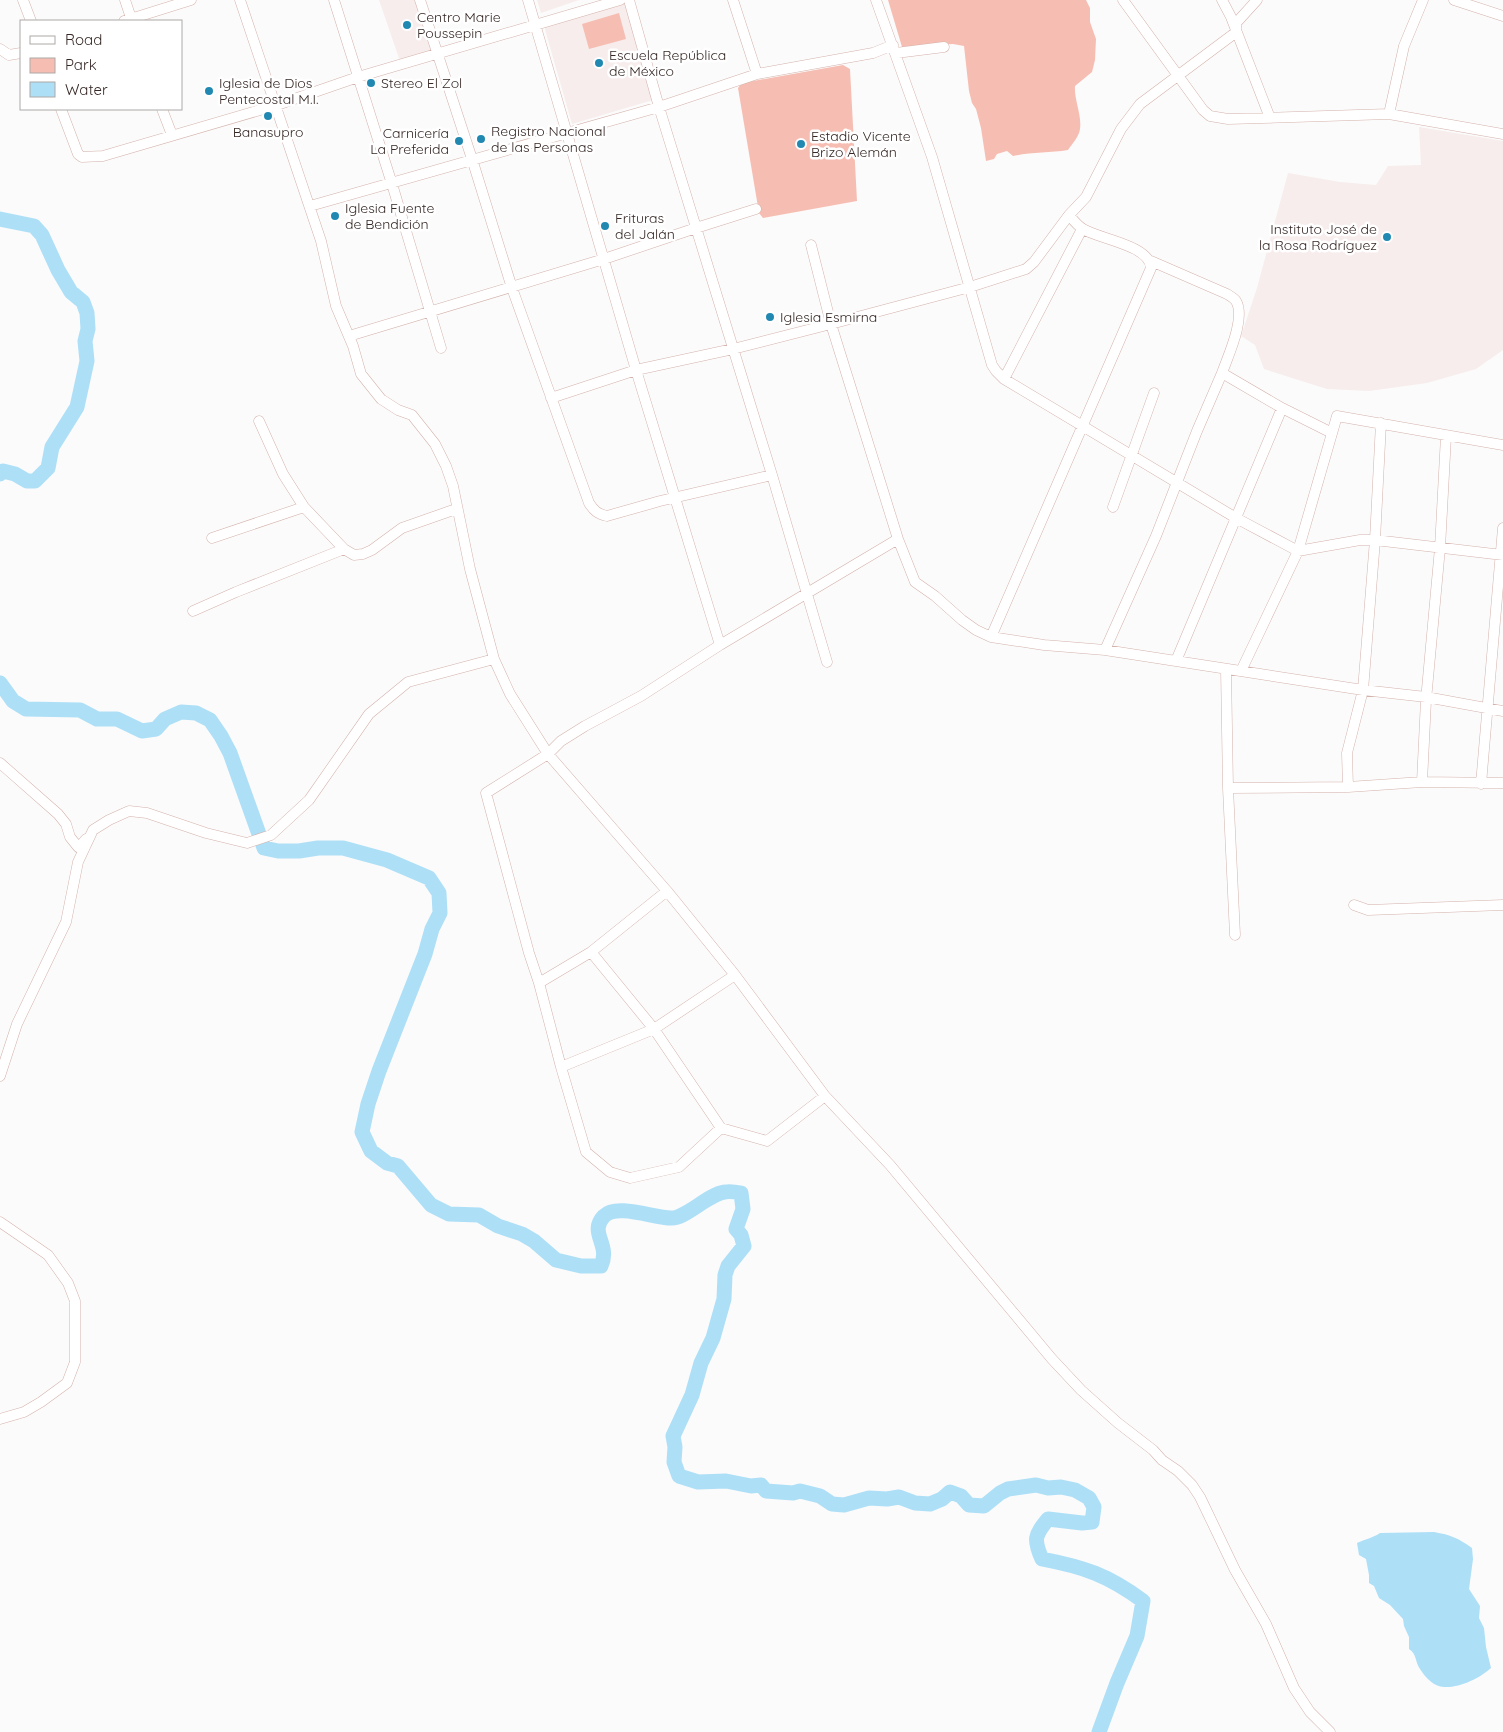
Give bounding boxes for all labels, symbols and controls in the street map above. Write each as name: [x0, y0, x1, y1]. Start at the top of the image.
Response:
place label: Centro Marie Poussepin: [417, 8, 501, 42]
marker: Centro Marie Poussepin: [401, 19, 413, 31]
legend: [20, 20, 182, 110]
text: Road: [65, 30, 102, 49]
place label: Escuela República de México: [609, 46, 726, 80]
text: Park: [65, 55, 97, 74]
marker: Escuela República de México: [593, 57, 605, 69]
place label: Iglesia de Dios Pentecostal M.I.: [219, 74, 318, 108]
place label: Stereo El Zol: [381, 74, 462, 92]
marker: Stereo El Zol: [365, 77, 377, 89]
text: Water: [65, 80, 108, 99]
marker: Iglesia de Dios Pentecostal M.I.: [203, 85, 215, 97]
marker: Banasupro: [262, 110, 274, 122]
place label: Registro Nacional de las Personas: [491, 122, 606, 156]
place label: Banasupro: [233, 123, 303, 141]
place label: Carnicería La Preferida: [370, 124, 449, 158]
place label: Estadio Vicente Brizo Alemán: [811, 127, 911, 161]
marker: Registro Nacional de las Personas: [475, 133, 487, 145]
marker: Carnicería La Preferida: [453, 135, 465, 147]
marker: Estadio Vicente Brizo Alemán: [795, 138, 807, 150]
place label: Iglesia Fuente de Bendición: [345, 199, 434, 233]
place label: Frituras del Jalán: [615, 209, 675, 243]
marker: Iglesia Fuente de Bendición: [329, 210, 341, 222]
marker: Frituras del Jalán: [599, 220, 611, 232]
place label: Instituto José de la Rosa Rodríguez: [1259, 220, 1377, 254]
marker: Instituto José de la Rosa Rodríguez: [1381, 231, 1393, 243]
place label: Iglesia Esmirna: [780, 308, 877, 326]
marker: Iglesia Esmirna: [764, 311, 776, 323]

